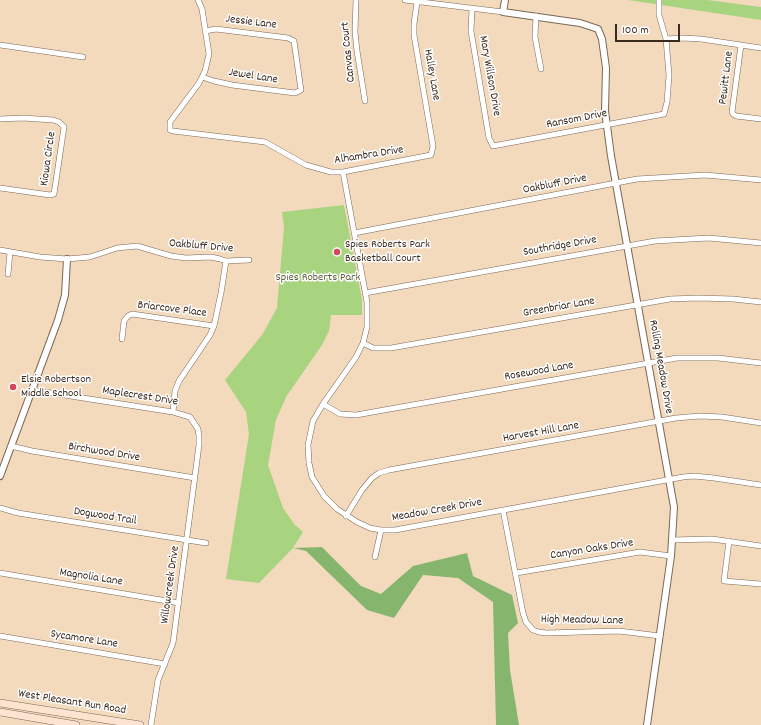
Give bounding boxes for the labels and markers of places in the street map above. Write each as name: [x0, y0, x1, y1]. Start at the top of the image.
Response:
place label: Spies Roberts Park Basketball Court: [345, 238, 430, 266]
marker: Spies Roberts Park Basketball Court: [332, 247, 342, 257]
place label: Elsie Robertson Middle School: [21, 373, 91, 401]
marker: Elsie Robertson Middle School: [8, 382, 18, 392]

